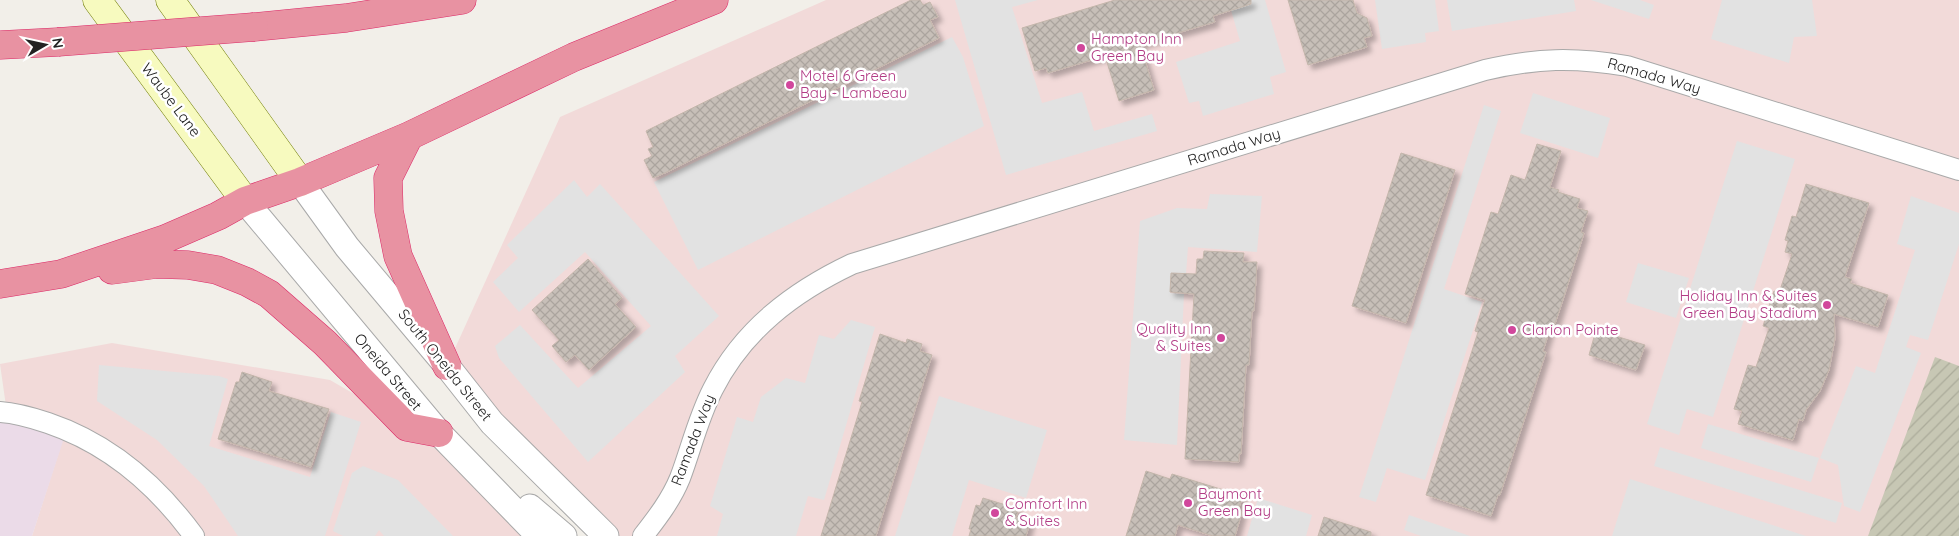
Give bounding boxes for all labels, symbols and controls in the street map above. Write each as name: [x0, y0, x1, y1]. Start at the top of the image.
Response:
north arrow: [20, 20, 70, 70]
place label: Hampton Inn Green Bay: [1091, 29, 1182, 65]
text: N: [48, 36, 68, 49]
marker: Hampton Inn Green Bay: [1075, 42, 1087, 54]
street label: Ramada Way: [1605, 53, 1703, 98]
street label: Waube Lane: [137, 59, 205, 140]
place label: Motel 6 Green Bay - Lambeau: [800, 66, 907, 102]
marker: Motel 6 Green Bay - Lambeau: [784, 79, 796, 91]
street label: Ramada Way: [1185, 123, 1283, 170]
place label: Holiday Inn & Suites Green Bay Stadium: [1680, 286, 1817, 322]
marker: Holiday Inn & Suites Green Bay Stadium: [1821, 299, 1833, 311]
street label: South Oneida Street: [394, 305, 496, 425]
place label: Quality Inn & Suites: [1136, 319, 1211, 355]
place label: Clarion Pointe: [1522, 320, 1618, 339]
marker: Clarion Pointe: [1506, 324, 1518, 336]
street label: Oneida Street: [351, 329, 426, 414]
marker: Quality Inn & Suites: [1215, 332, 1227, 344]
street label: Ramada Way: [666, 392, 719, 488]
place label: Baymont Green Bay: [1198, 484, 1271, 520]
place label: Comfort Inn & Suites: [1005, 494, 1087, 530]
marker: Baymont Green Bay: [1182, 497, 1194, 509]
marker: Comfort Inn & Suites: [989, 507, 1001, 519]

